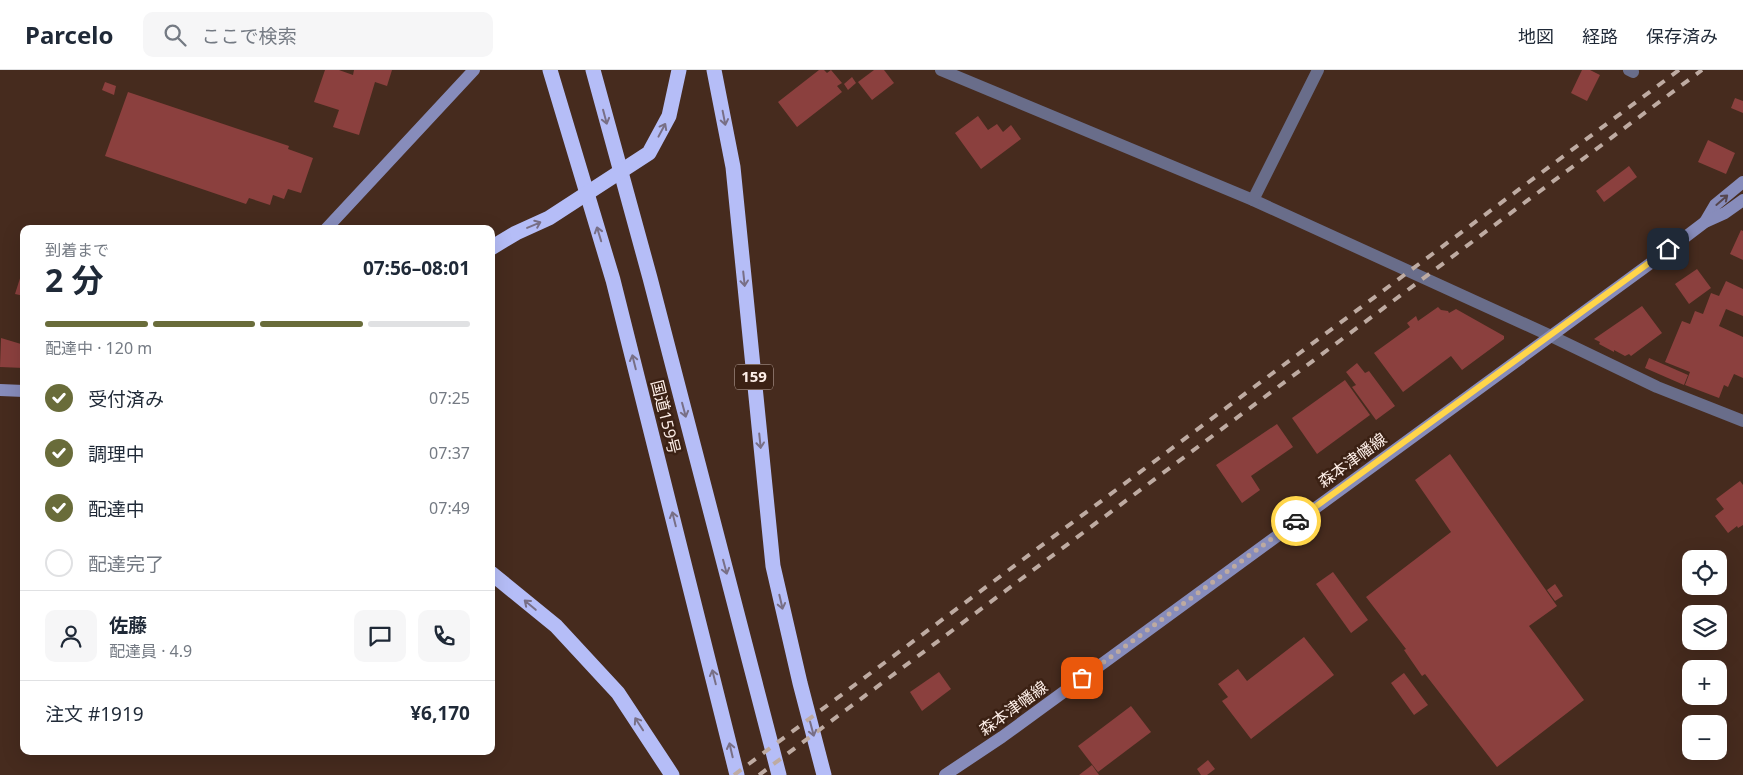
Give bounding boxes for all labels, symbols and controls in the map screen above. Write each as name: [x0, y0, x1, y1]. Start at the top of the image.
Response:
search box: [143, 12, 493, 57]
text: Parcelo: [25, 18, 113, 51]
icon: search: [161, 21, 189, 49]
text: ここで検索: [201, 23, 296, 49]
text: 地図: [1518, 24, 1554, 48]
text: 経路: [1582, 24, 1618, 48]
text: 保存済み: [1646, 24, 1718, 48]
one-way arrow: [601, 109, 611, 125]
one-way arrow: [719, 109, 729, 125]
one-way arrow: [657, 122, 667, 137]
one-way arrow: [1715, 194, 1728, 206]
one-way arrow: [526, 219, 541, 229]
one-way arrow: [594, 226, 604, 242]
pin: [1647, 228, 1689, 270]
icon: home: [1654, 235, 1682, 263]
text: 到着まで: [45, 239, 109, 261]
text: 07:56–08:01: [363, 255, 470, 281]
text: 2 分: [45, 258, 104, 301]
one-way arrow: [739, 271, 749, 287]
text: 配達中 · 120 m: [45, 337, 152, 359]
one-way arrow: [629, 354, 638, 370]
road number: 159: [735, 364, 773, 390]
street label: 国道159号: [646, 378, 686, 456]
icon: check: [45, 384, 73, 412]
text: 受付済み: [88, 386, 164, 412]
text: 07:25: [429, 387, 470, 409]
one-way arrow: [680, 401, 689, 417]
street label: 森本津幡線: [1313, 428, 1391, 492]
one-way arrow: [756, 432, 765, 448]
icon: check: [45, 439, 73, 467]
text: 調理中: [88, 441, 145, 467]
text: 07:37: [429, 442, 470, 464]
icon: check: [45, 494, 73, 522]
text: 配達中: [88, 496, 145, 522]
courier: [1271, 496, 1321, 546]
text: 07:49: [429, 497, 470, 519]
icon: car: [1282, 507, 1310, 535]
one-way arrow: [669, 512, 678, 528]
map controls: [1682, 550, 1727, 760]
button: locate: [1682, 550, 1727, 595]
text: 配達完了: [88, 551, 164, 577]
one-way arrow: [721, 559, 730, 575]
one-way arrow: [777, 593, 786, 609]
one-way arrow: [524, 599, 537, 610]
button: layers: [1682, 605, 1727, 650]
button: person: [45, 610, 97, 662]
button: chat: [354, 610, 406, 662]
button: phone: [418, 610, 470, 662]
text: 佐藤: [109, 612, 147, 638]
text: 配達員 · 4.9: [109, 640, 192, 662]
pin: [1061, 657, 1103, 699]
button: +: [1682, 660, 1727, 705]
icon: bag: [1068, 664, 1096, 692]
one-way arrow: [708, 670, 718, 686]
street label: 森本津幡線: [974, 676, 1052, 740]
text: ¥6,170: [410, 700, 470, 726]
text: 注文 #1919: [45, 701, 144, 727]
button: −: [1682, 715, 1727, 760]
one-way arrow: [634, 718, 644, 732]
one-way arrow: [807, 720, 817, 736]
one-way arrow: [726, 742, 735, 758]

